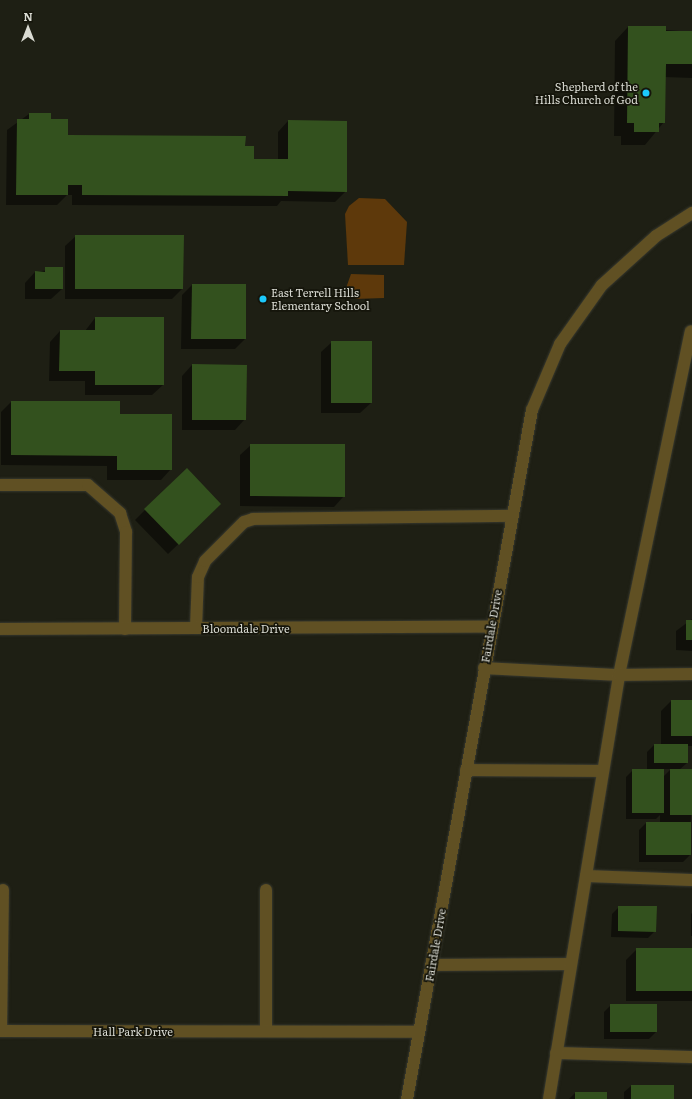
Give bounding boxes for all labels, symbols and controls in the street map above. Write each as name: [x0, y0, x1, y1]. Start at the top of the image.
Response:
north arrow: [8, 8, 48, 48]
text: N: [23, 8, 33, 24]
place label: Shepherd of the Hills Church of God: [535, 80, 638, 106]
marker: Shepherd of the Hills Church of God: [641, 88, 651, 98]
place label: East Terrell Hills Elementary School: [271, 286, 370, 312]
marker: East Terrell Hills Elementary School: [258, 294, 268, 304]
street label: Fairdale Drive: [478, 588, 504, 664]
street label: Bloomdale Drive: [202, 621, 290, 635]
street label: Fairdale Drive: [422, 907, 448, 983]
street label: Hall Park Drive: [93, 1024, 173, 1038]

